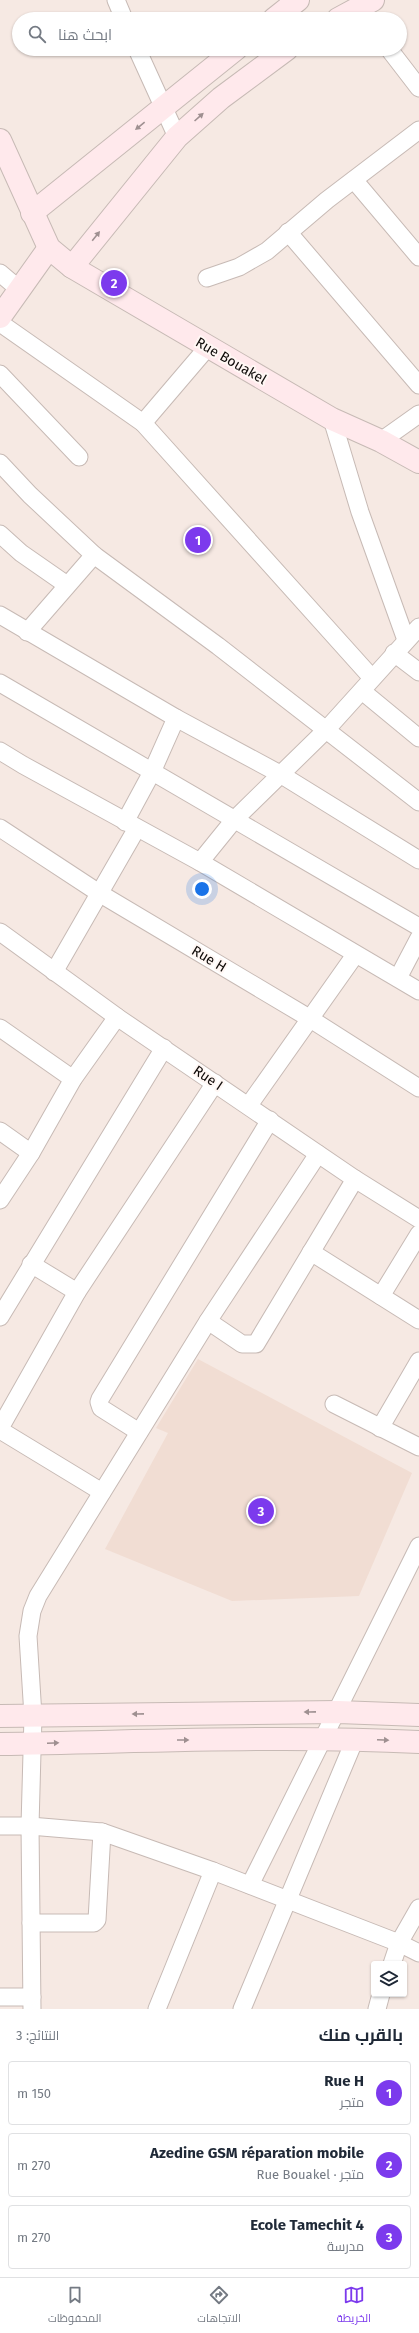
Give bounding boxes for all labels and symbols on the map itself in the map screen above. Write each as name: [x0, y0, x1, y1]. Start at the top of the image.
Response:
one-way arrow: [195, 113, 204, 122]
one-way arrow: [135, 121, 145, 130]
one-way arrow: [92, 231, 101, 242]
pin: 2: [101, 268, 127, 298]
street label: Rue Bouakel: [192, 334, 270, 388]
pin: 1: [185, 525, 211, 555]
your location: [192, 879, 212, 899]
street label: Rue H: [189, 942, 229, 976]
street label: Rue I: [190, 1062, 226, 1094]
pin: 3: [248, 1496, 274, 1526]
one-way arrow: [303, 1709, 316, 1715]
one-way arrow: [131, 1711, 144, 1717]
one-way arrow: [177, 1737, 190, 1743]
one-way arrow: [377, 1737, 390, 1743]
one-way arrow: [47, 1740, 60, 1746]

